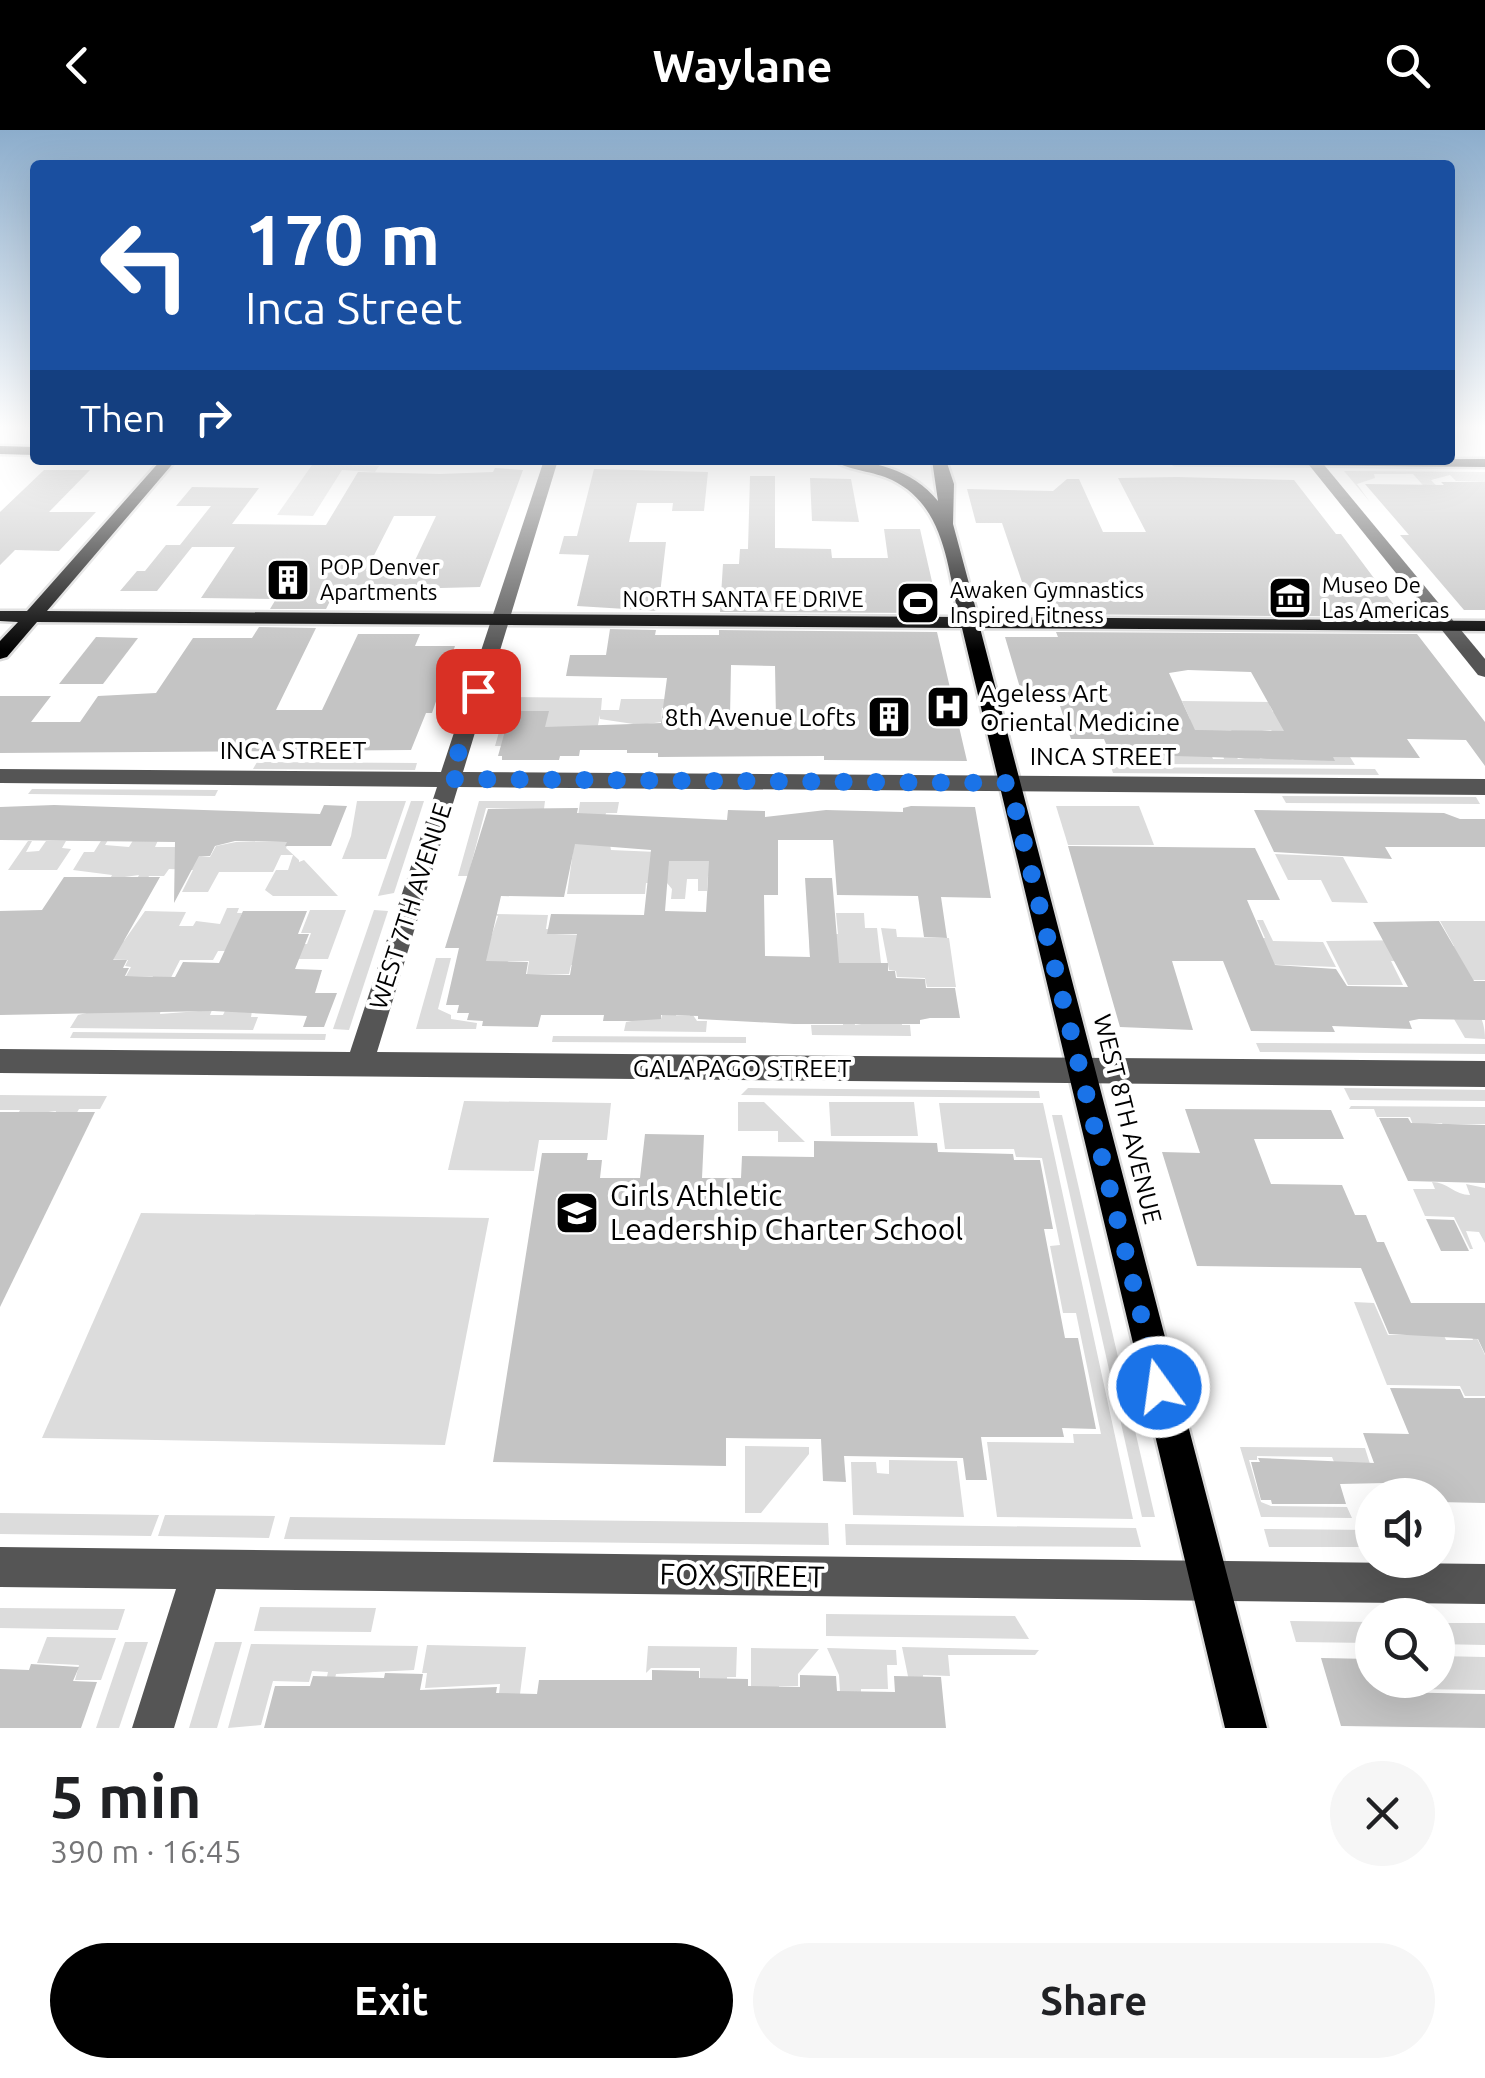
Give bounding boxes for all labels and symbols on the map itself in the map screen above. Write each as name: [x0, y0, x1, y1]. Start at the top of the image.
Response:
place label: POP Denver Apartments: [320, 554, 440, 604]
building icon: POP Denver Apartments: [265, 557, 311, 603]
place label: Museo De Las Americas: [1322, 572, 1449, 622]
museum icon: Museo De Las Americas: [1267, 575, 1313, 621]
place label: Awaken Gymnastics Inspired Fitness: [950, 577, 1144, 627]
sports icon: Awaken Gymnastics Inspired Fitness: [895, 580, 941, 626]
street label: NORTH SANTA FE DRIVE: [622, 586, 864, 611]
pin: [436, 649, 521, 734]
place label: Ageless Art Oriental Medicine: [980, 679, 1180, 736]
hospital icon: Ageless Art Oriental Medicine: [925, 684, 971, 730]
building icon: 8th Avenue Lofts: [866, 694, 912, 740]
place label: 8th Avenue Lofts: [665, 703, 856, 731]
street label: INCA STREET: [220, 736, 366, 764]
street label: INCA STREET: [1030, 742, 1176, 770]
street label: WEST 7TH AVENUE: [364, 800, 456, 1012]
street label: WEST 8TH AVENUE: [1088, 1011, 1168, 1227]
street label: GALAPAGO STREET: [633, 1054, 851, 1082]
place label: Girls Athletic Leadership Charter School: [610, 1178, 963, 1246]
school or university icon: Girls Athletic Leadership Charter School: [554, 1190, 600, 1236]
position arrow: [1107, 1335, 1211, 1439]
street label: FOX STREET: [659, 1557, 825, 1593]

